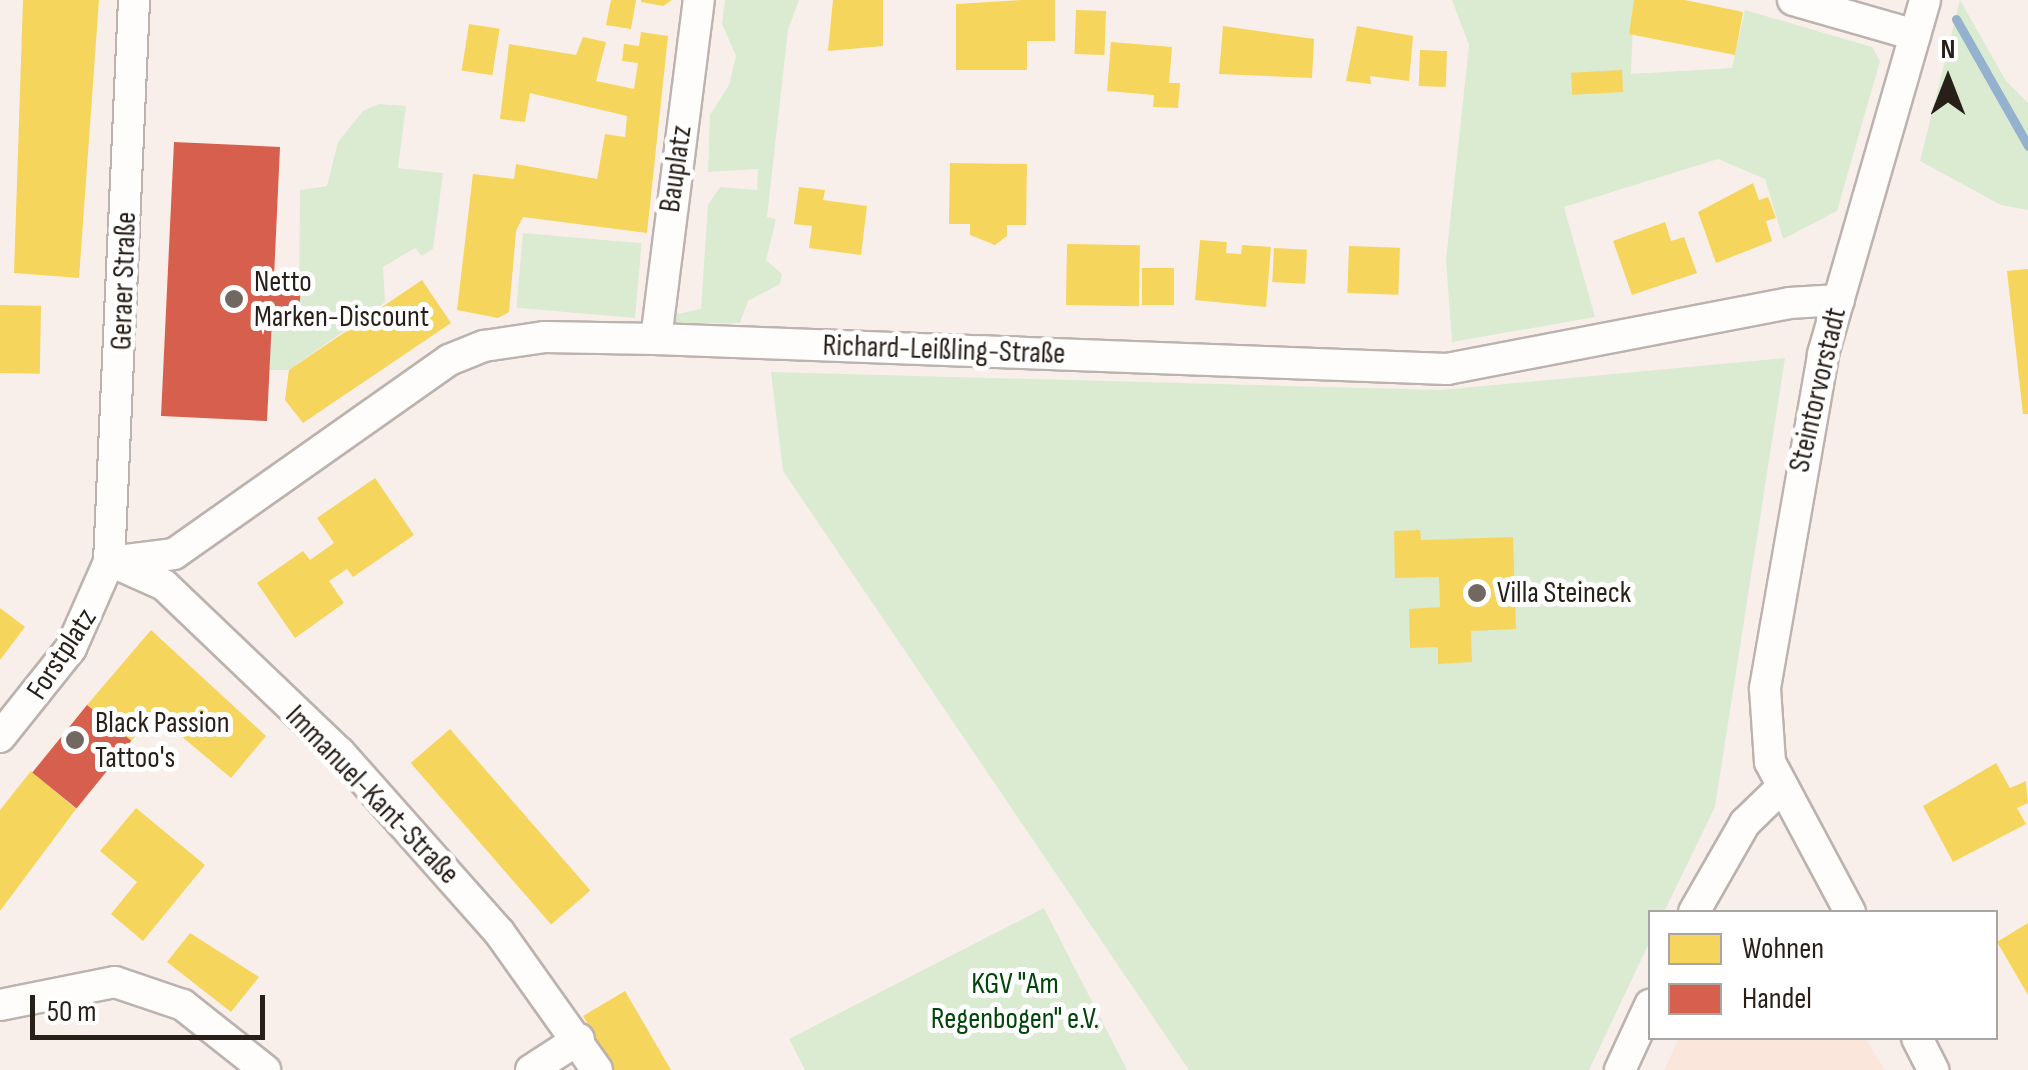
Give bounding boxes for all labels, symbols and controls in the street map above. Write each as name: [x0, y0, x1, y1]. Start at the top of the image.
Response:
north arrow: [1898, 30, 1998, 130]
text: N: [1941, 33, 1955, 66]
street label: Bauplatz: [652, 123, 700, 215]
street label: Geraer Straße: [104, 211, 144, 351]
place label: Netto Marken-Discount: [254, 264, 429, 334]
marker: Netto Marken-Discount: [223, 288, 245, 310]
street label: Steintorvorstadt: [1782, 304, 1854, 476]
street label: Richard-Leißling-Straße: [822, 328, 1066, 372]
place label: Villa Steineck: [1497, 575, 1631, 611]
marker: Villa Steineck: [1466, 582, 1488, 604]
street label: Forstplatz: [19, 602, 105, 706]
street label: Immanuel-Kant-Straße: [278, 698, 466, 892]
place label: Black Passion Tattoo's: [95, 705, 230, 776]
marker: Black Passion Tattoo's: [64, 729, 86, 751]
legend: [1648, 910, 1998, 1040]
text: Wohnen: [1742, 931, 1824, 967]
park label: KGV "Am Regenbogen" e.V.: [931, 966, 1099, 1036]
scale bar: [35, 975, 270, 1037]
text: Handel: [1742, 981, 1812, 1017]
text: 50 m: [47, 994, 96, 1030]

